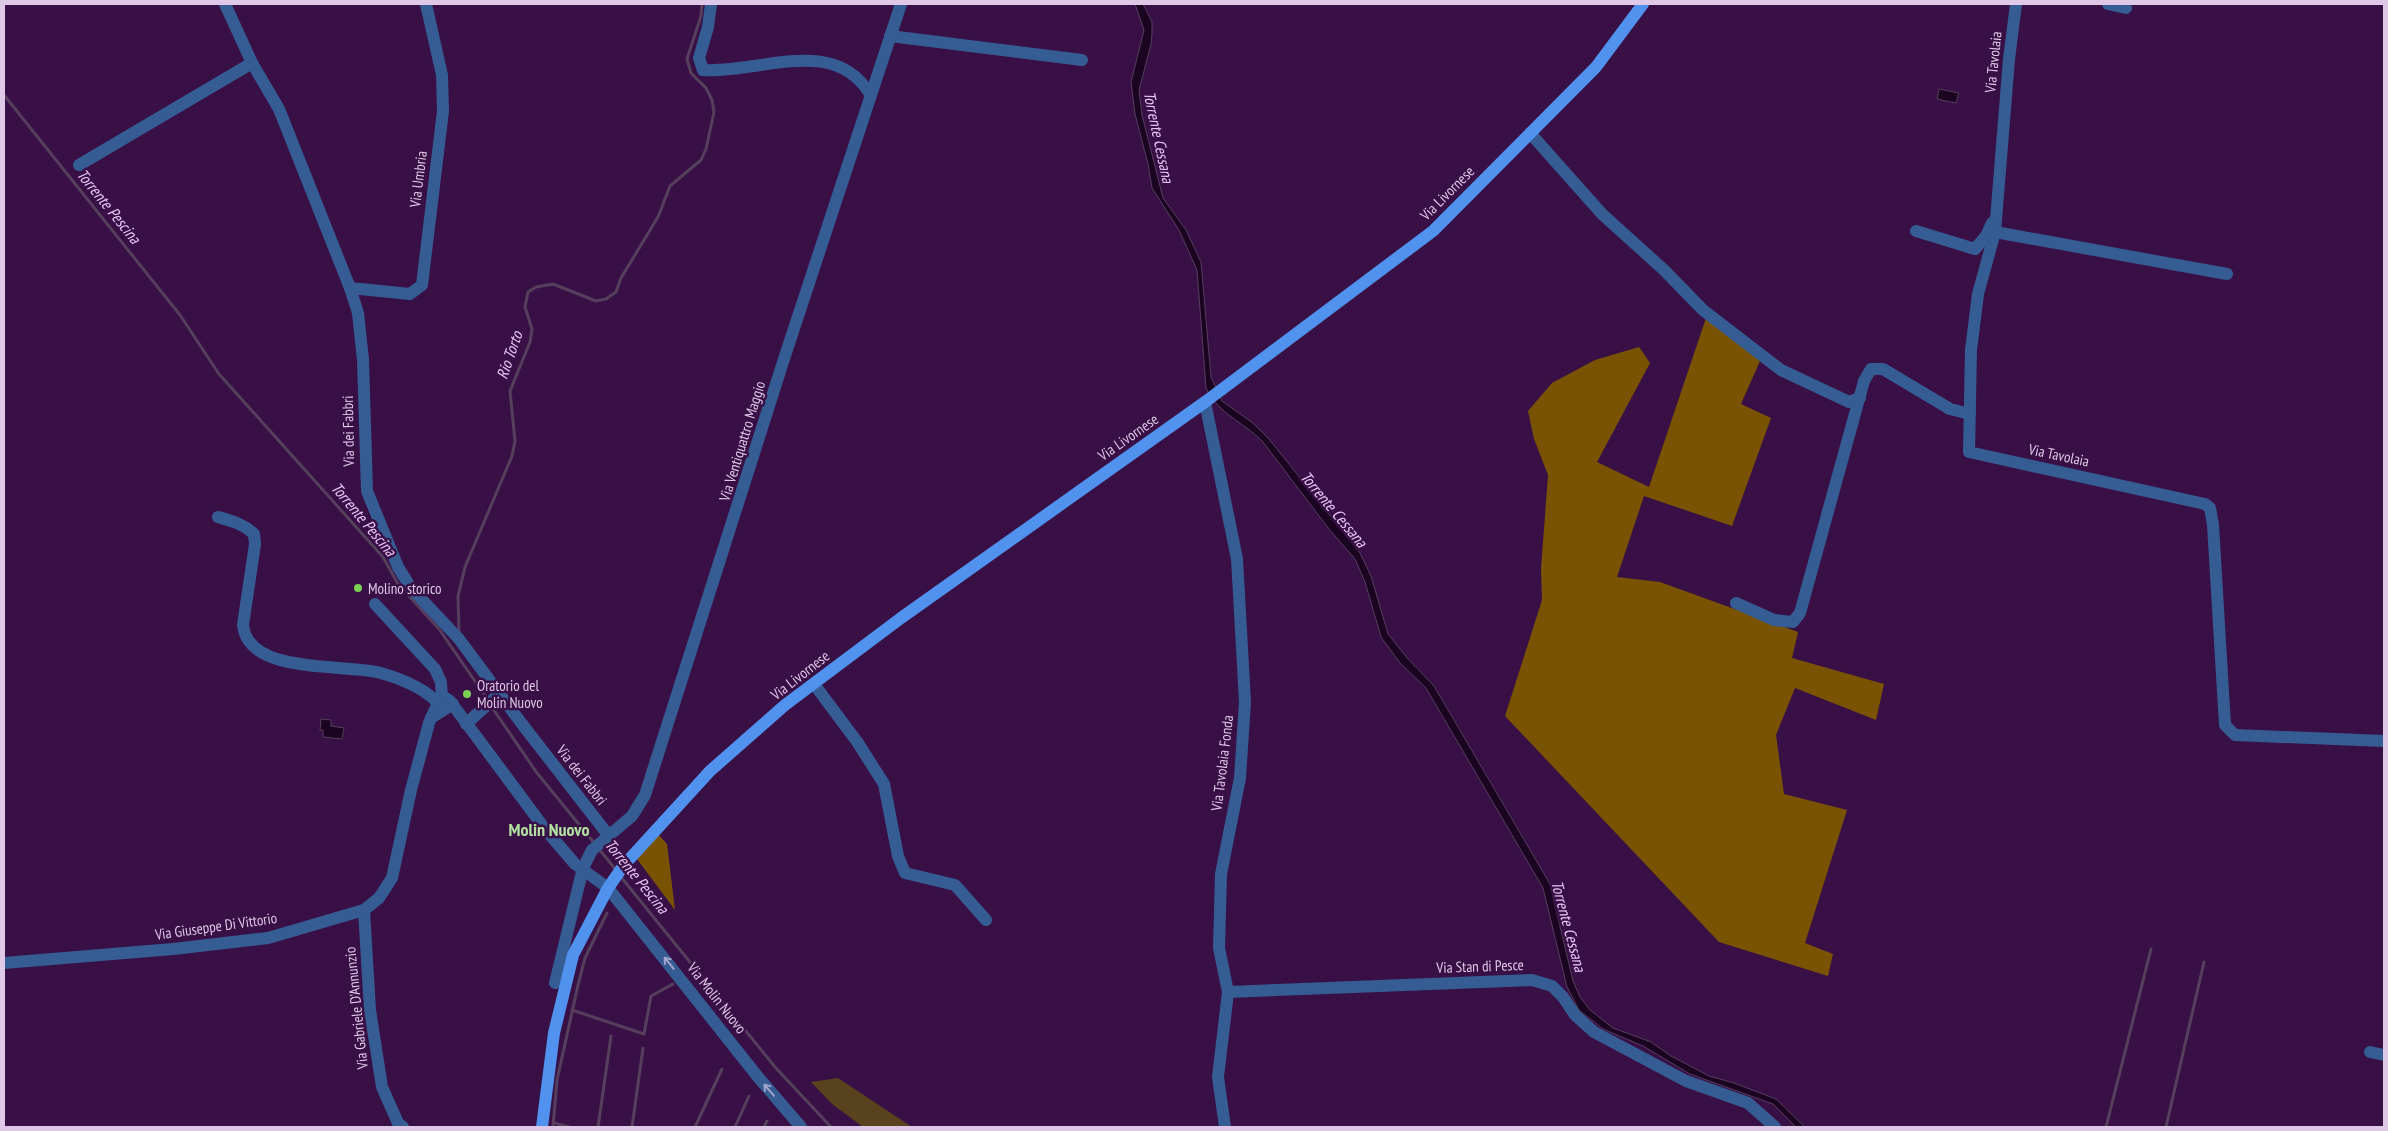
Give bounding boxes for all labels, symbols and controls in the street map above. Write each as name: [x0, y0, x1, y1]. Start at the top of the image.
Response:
street label: Via Tavolaia: [1980, 30, 2006, 95]
water label: Torrente Cessana: [1140, 89, 1179, 186]
street label: Via Umbria: [405, 150, 431, 209]
street label: Via Livornese: [1415, 162, 1478, 225]
water label: Torrente Pescina: [73, 165, 146, 249]
water label: Rio Torto: [491, 327, 527, 382]
street label: Via Ventiquattro Maggio: [714, 379, 769, 504]
street label: Via dei Fabbri: [338, 395, 358, 468]
street label: Via Livornese: [1093, 409, 1162, 465]
street label: Via Tavolaia: [2026, 439, 2091, 471]
water label: Torrente Cessana: [1296, 467, 1373, 552]
water label: Torrente Pescina: [327, 478, 402, 561]
place label: Molino storico: [368, 579, 442, 598]
marker: Molino storico: [352, 582, 364, 594]
street label: Via Livornese: [766, 646, 833, 704]
place label: Oratorio del Molin Nuovo: [477, 676, 543, 712]
marker: Oratorio del Molin Nuovo: [461, 688, 473, 700]
street label: Via Tavolaia Fonda: [1207, 714, 1237, 813]
street label: Via dei Fabbri: [552, 740, 611, 809]
district label: Molin Nuovo: [509, 818, 589, 841]
water label: Torrente Pescina: [601, 835, 674, 919]
water label: Torrente Cessana: [1547, 878, 1591, 975]
street label: Via Giuseppe Di Vittorio: [153, 908, 278, 944]
street label: Via Gabriele D'Annunzio: [340, 946, 372, 1071]
street label: Via Stan di Pesce: [1435, 955, 1524, 977]
one-way arrow: [663, 957, 674, 970]
street label: Via Molin Nuovo: [683, 958, 751, 1037]
one-way arrow: [764, 1084, 775, 1097]

